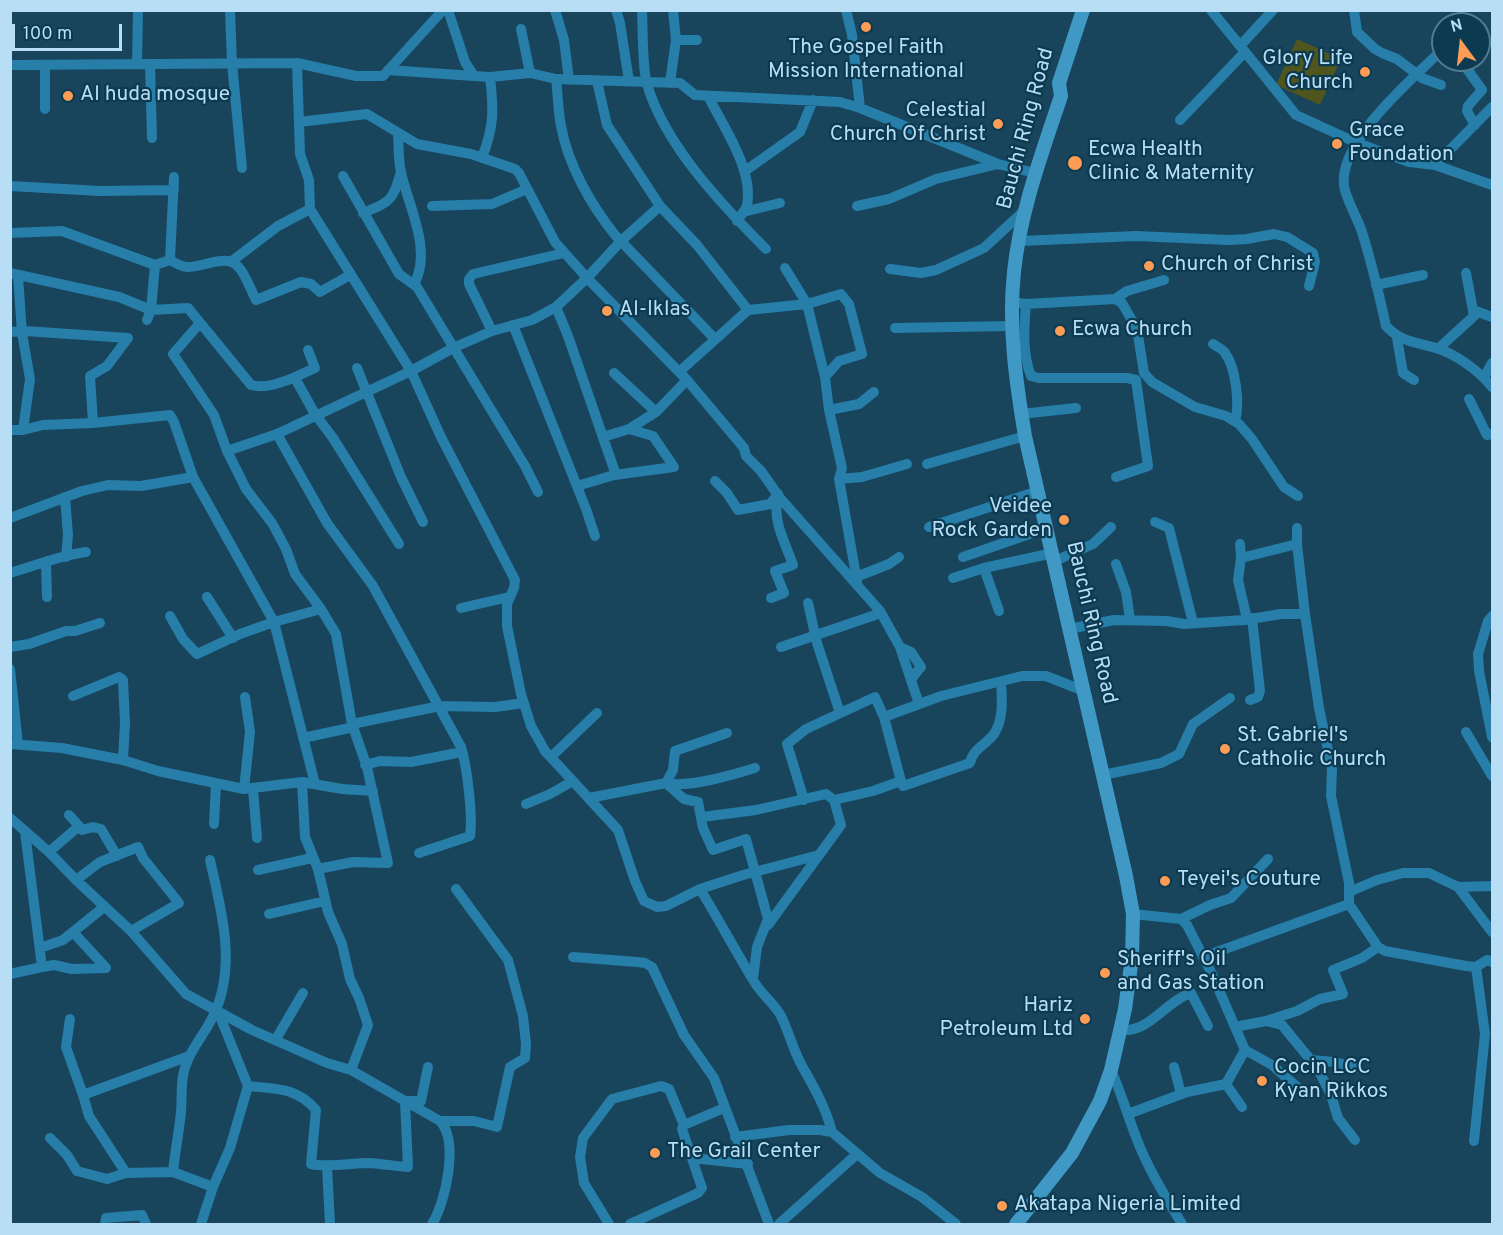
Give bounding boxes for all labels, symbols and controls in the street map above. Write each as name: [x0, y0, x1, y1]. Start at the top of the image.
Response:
scale bar: [15, 12, 124, 50]
north arrow: [1431, 12, 1491, 72]
text: N: [1449, 15, 1465, 38]
marker: The Gospel Faith Mission International: [859, 20, 873, 34]
text: 100 m: [23, 23, 72, 46]
place label: The Gospel Faith Mission International: [768, 36, 964, 86]
street label: Bauchi Ring Road: [993, 46, 1061, 212]
place label: Glory Life Church: [1262, 47, 1353, 97]
marker: Glory Life Church: [1358, 65, 1372, 79]
place label: Al huda mosque: [80, 83, 230, 109]
marker: Al huda mosque: [61, 89, 75, 103]
place label: Celestial Church Of Christ: [830, 99, 986, 149]
marker: Celestial Church Of Christ: [991, 117, 1005, 131]
place label: Grace Foundation: [1349, 119, 1454, 169]
marker: Grace Foundation: [1330, 137, 1344, 151]
place label: Ecwa Health Clinic & Maternity: [1088, 138, 1254, 188]
marker: Ecwa Health Clinic & Maternity: [1066, 154, 1084, 172]
place label: Church of Christ: [1161, 253, 1313, 279]
marker: Church of Christ: [1142, 259, 1156, 273]
place label: Al-Iklas: [619, 298, 690, 324]
marker: Al-Iklas: [600, 304, 614, 318]
place label: Ecwa Church: [1072, 318, 1192, 344]
marker: Ecwa Church: [1053, 324, 1067, 338]
place label: Veidee Rock Garden: [931, 495, 1052, 545]
marker: Veidee Rock Garden: [1057, 513, 1071, 527]
street label: Bauchi Ring Road: [1059, 539, 1121, 707]
place label: St. Gabriel's Catholic Church: [1237, 724, 1386, 774]
marker: St. Gabriel's Catholic Church: [1218, 742, 1232, 756]
place label: Teyei's Couture: [1177, 868, 1321, 894]
marker: Teyei's Couture: [1158, 874, 1172, 888]
place label: Sheriff's Oil and Gas Station: [1117, 948, 1265, 998]
marker: Sheriff's Oil and Gas Station: [1098, 966, 1112, 980]
place label: Hariz Petroleum Ltd: [940, 994, 1073, 1044]
marker: Hariz Petroleum Ltd: [1078, 1012, 1092, 1026]
place label: Cocin LCC Kyan Rikkos: [1274, 1056, 1388, 1106]
marker: Cocin LCC Kyan Rikkos: [1255, 1074, 1269, 1088]
place label: The Grail Center: [667, 1140, 821, 1166]
marker: The Grail Center: [648, 1146, 662, 1160]
place label: Akatapa Nigeria Limited: [1014, 1193, 1241, 1219]
marker: Akatapa Nigeria Limited: [995, 1199, 1009, 1213]

